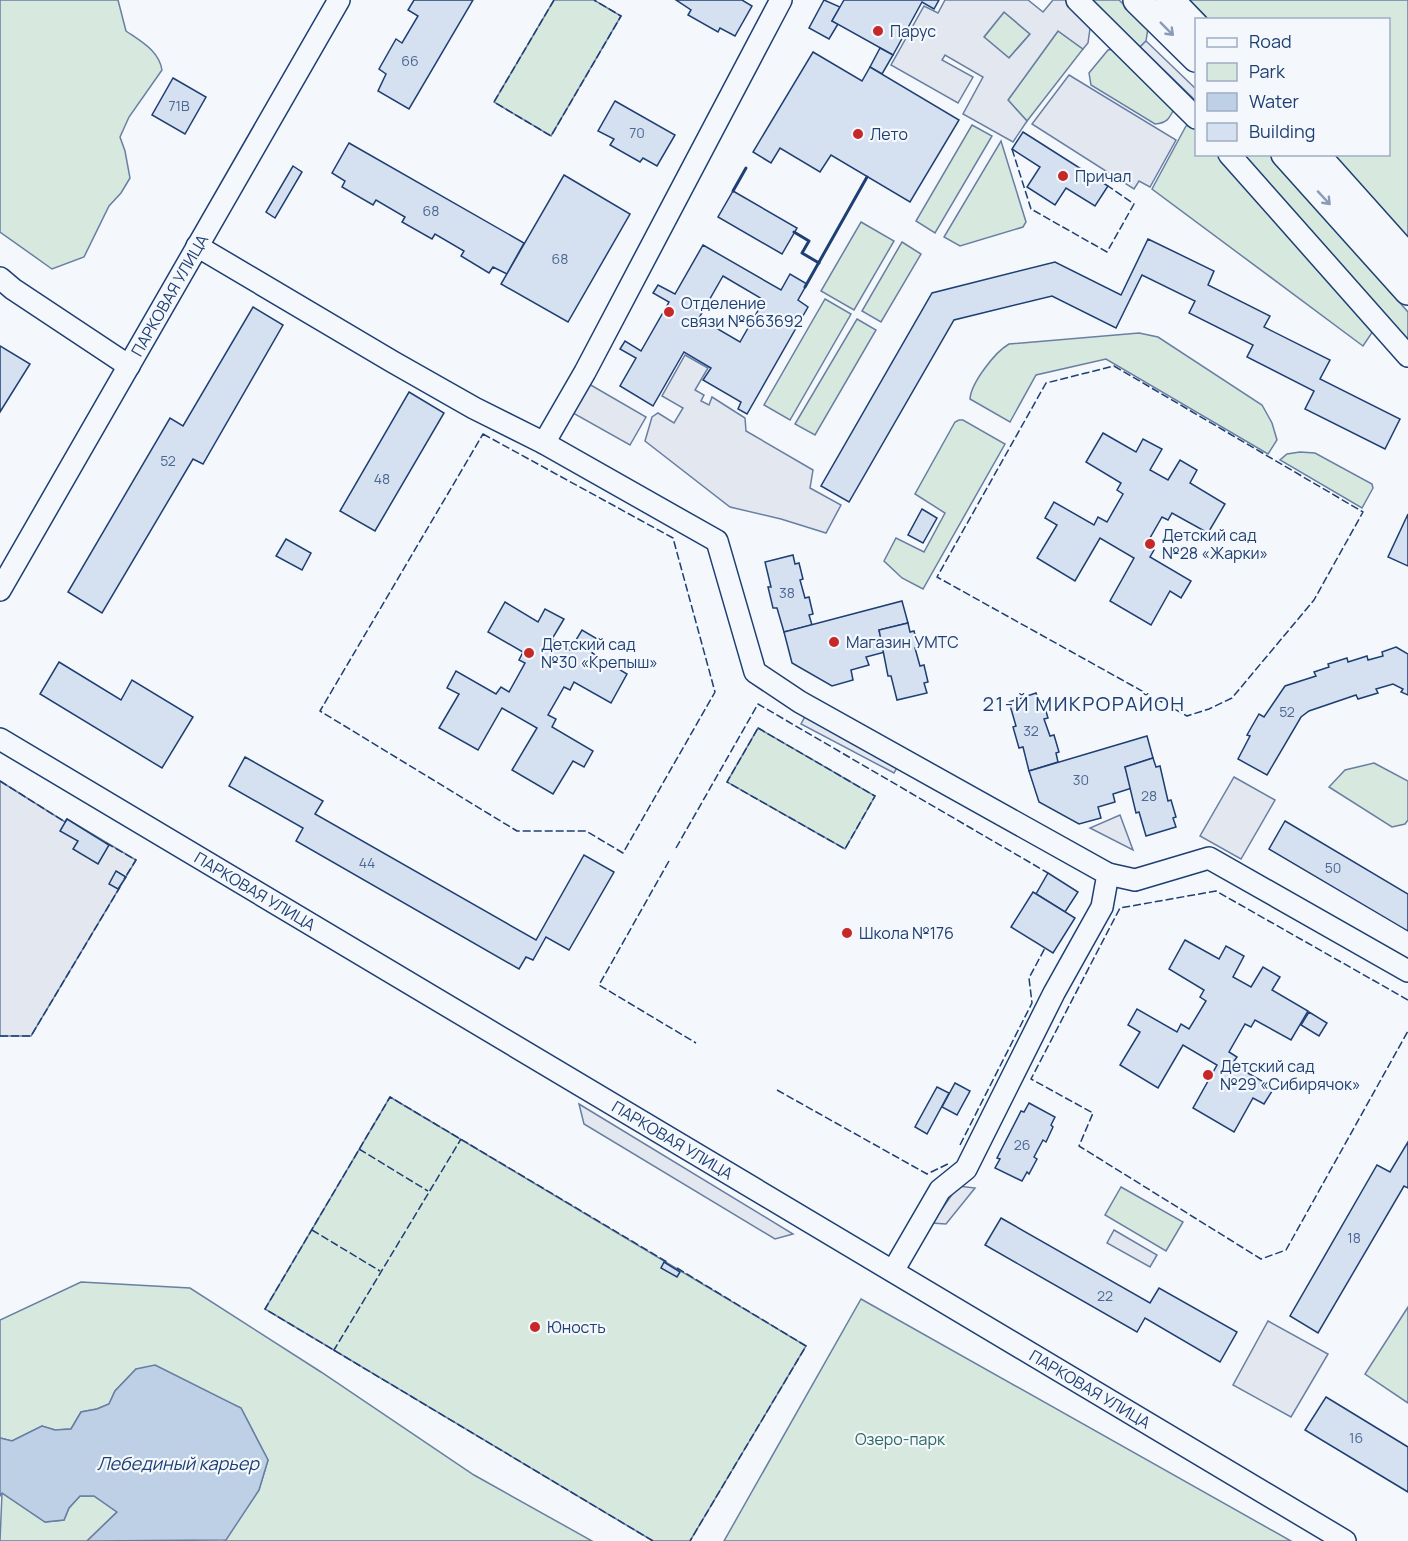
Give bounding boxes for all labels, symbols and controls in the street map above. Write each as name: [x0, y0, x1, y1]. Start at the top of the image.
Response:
legend: [1195, 18, 1390, 156]
place label: Парус: [890, 20, 936, 42]
one-way arrow: [1160, 22, 1175, 36]
marker: Парус: [871, 24, 885, 38]
text: Road: [1249, 29, 1292, 53]
house number: 66: [401, 51, 419, 70]
text: Park: [1249, 59, 1286, 83]
text: Water: [1249, 89, 1299, 113]
house number: 71В: [168, 96, 190, 115]
text: Building: [1249, 119, 1315, 143]
house number: 70: [629, 123, 645, 142]
place label: Лето: [870, 123, 908, 145]
marker: Лето: [851, 127, 865, 141]
place label: Причал: [1075, 165, 1131, 187]
marker: Причал: [1056, 169, 1070, 183]
one-way arrow: [1317, 190, 1331, 205]
house number: 68: [423, 201, 439, 220]
street label: ПАРКОВАЯ УЛИЦА: [126, 230, 213, 360]
house number: 68: [552, 249, 568, 268]
place label: Отделение связи №663692: [681, 292, 803, 332]
marker: Отделение связи №663692: [662, 305, 676, 319]
house number: 52: [160, 451, 176, 470]
house number: 48: [374, 469, 390, 488]
place label: Детский сад №28 «Жарки»: [1162, 524, 1268, 564]
marker: Детский сад №28 «Жарки»: [1143, 537, 1157, 551]
house number: 38: [779, 583, 795, 602]
place label: Магазин УМТС: [846, 631, 959, 653]
place label: Детский сад №30 «Крепыш»: [541, 633, 658, 673]
marker: Магазин УМТС: [827, 635, 841, 649]
marker: Детский сад №30 «Крепыш»: [522, 646, 536, 660]
district label: 21-Й МИКРОРАЙОН: [983, 690, 1185, 717]
house number: 52: [1279, 702, 1295, 721]
house number: 32: [1023, 721, 1039, 740]
house number: 30: [1073, 770, 1089, 789]
house number: 28: [1141, 786, 1157, 805]
street label: ПАРКОВАЯ УЛИЦА: [190, 846, 320, 936]
house number: 44: [359, 853, 375, 872]
house number: 50: [1325, 858, 1341, 877]
place label: Школа №176: [859, 922, 954, 944]
marker: Школа №176: [840, 926, 854, 940]
place label: Детский сад №29 «Сибирячок»: [1220, 1055, 1361, 1095]
marker: Детский сад №29 «Сибирячок»: [1201, 1068, 1215, 1082]
street label: ПАРКОВАЯ УЛИЦА: [608, 1095, 737, 1185]
house number: 26: [1014, 1135, 1030, 1154]
house number: 18: [1347, 1228, 1361, 1247]
house number: 22: [1097, 1286, 1113, 1305]
place label: Юность: [547, 1316, 606, 1338]
marker: Юность: [528, 1320, 542, 1334]
street label: ПАРКОВАЯ УЛИЦА: [1025, 1344, 1155, 1434]
park label: Озеро-парк: [855, 1428, 946, 1450]
house number: 16: [1349, 1428, 1363, 1447]
water label: Лебединый карьер: [97, 1451, 260, 1475]

